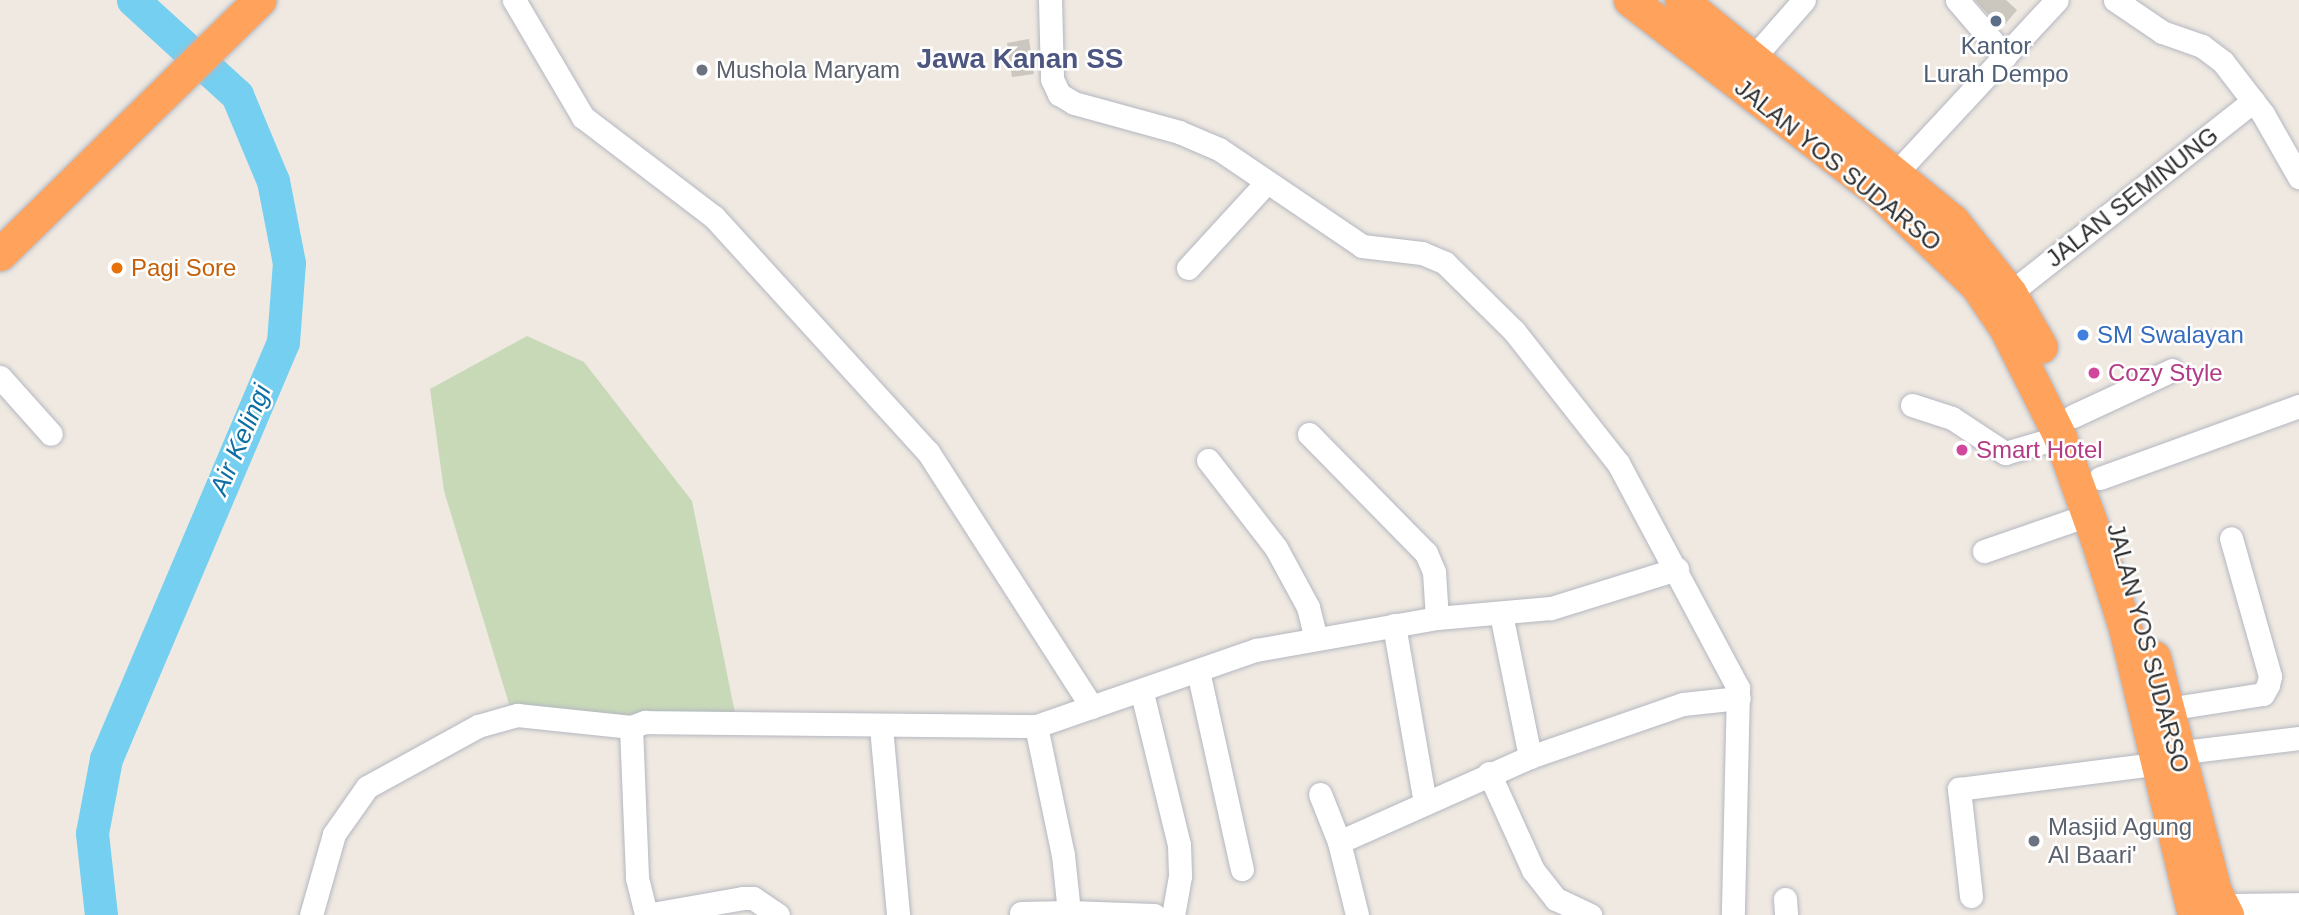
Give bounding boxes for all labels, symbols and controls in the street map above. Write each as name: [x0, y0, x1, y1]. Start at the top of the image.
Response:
marker: Kantor Lurah Dempo: [1988, 13, 2004, 29]
place label: Kantor Lurah Dempo: [1923, 32, 2069, 88]
district label: Jawa Kanan SS: [917, 42, 1123, 76]
place label: Mushola Maryam: [716, 56, 900, 84]
marker: Mushola Maryam: [694, 62, 710, 78]
street label: JALAN YOS SUDARSO: [1729, 73, 1947, 257]
street label: JALAN SEMINUNG: [2040, 121, 2224, 273]
place label: Pagi Sore: [131, 254, 236, 282]
marker: Pagi Sore: [109, 260, 125, 276]
place label: SM Swalayan: [2097, 321, 2244, 349]
marker: SM Swalayan: [2075, 327, 2091, 343]
place label: Cozy Style: [2108, 359, 2223, 387]
marker: Cozy Style: [2086, 365, 2102, 381]
water label: Air Kelingi: [204, 380, 278, 500]
place label: Smart Hotel: [1976, 436, 2103, 464]
marker: Smart Hotel: [1954, 442, 1970, 458]
street label: JALAN YOS SUDARSO: [2101, 520, 2195, 776]
place label: Masjid Agung Al Baari': [2048, 813, 2193, 869]
marker: Masjid Agung Al Baari': [2026, 833, 2042, 849]

